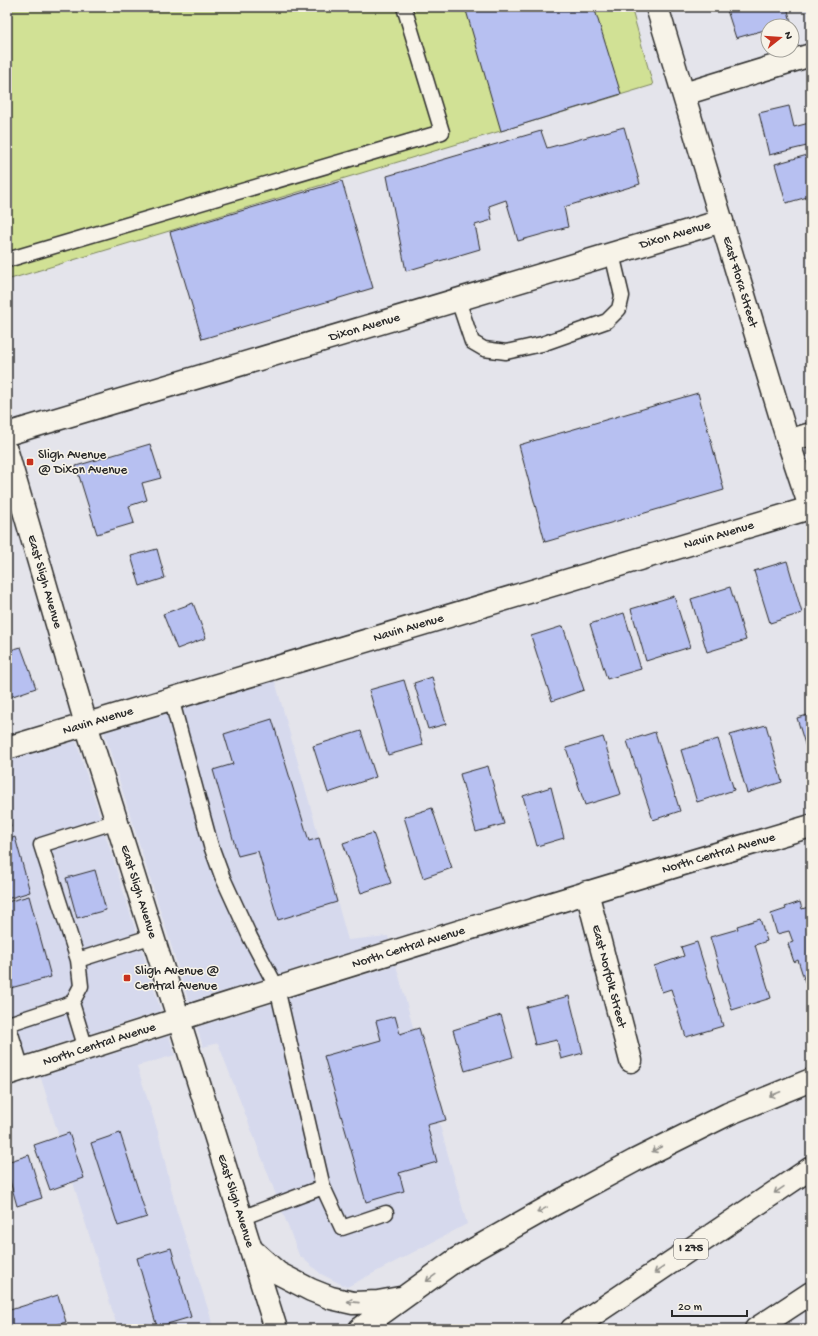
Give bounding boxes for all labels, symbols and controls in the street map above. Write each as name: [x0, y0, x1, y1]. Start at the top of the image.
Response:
north arrow: [760, 18, 800, 58]
text: N: [781, 30, 794, 41]
street label: Dixon Avenue: [637, 217, 713, 253]
street label: East Flora Street: [719, 234, 761, 331]
street label: Dixon Avenue: [326, 310, 402, 345]
place label: Sligh Avenue @ Dixon Avenue: [38, 448, 127, 478]
marker: Sligh Avenue @ Dixon Avenue: [25, 457, 35, 467]
street label: Navin Avenue: [682, 518, 756, 553]
street label: East Sligh Avenue: [24, 533, 65, 631]
street label: Navin Avenue: [371, 610, 446, 646]
street label: Navin Avenue: [61, 703, 135, 738]
street label: North Central Avenue: [660, 829, 777, 877]
street label: East Sligh Avenue: [117, 843, 160, 940]
street label: North Central Avenue: [350, 923, 467, 972]
street label: East Norfolk Street: [588, 923, 630, 1031]
place label: Sligh Avenue @ Central Avenue: [135, 964, 219, 994]
marker: Sligh Avenue @ Central Avenue: [122, 973, 132, 983]
street label: North Central Avenue: [41, 1019, 158, 1069]
one-way arrow: [769, 1091, 781, 1099]
one-way arrow: [651, 1146, 663, 1153]
street label: East Sligh Avenue: [214, 1152, 257, 1250]
one-way arrow: [773, 1186, 784, 1194]
one-way arrow: [537, 1207, 549, 1215]
road number: I 275: [674, 1239, 708, 1259]
one-way arrow: [654, 1266, 665, 1274]
one-way arrow: [426, 1273, 437, 1282]
scale bar: [672, 1292, 747, 1318]
one-way arrow: [346, 1298, 359, 1306]
text: 20 m: [678, 1301, 703, 1315]

